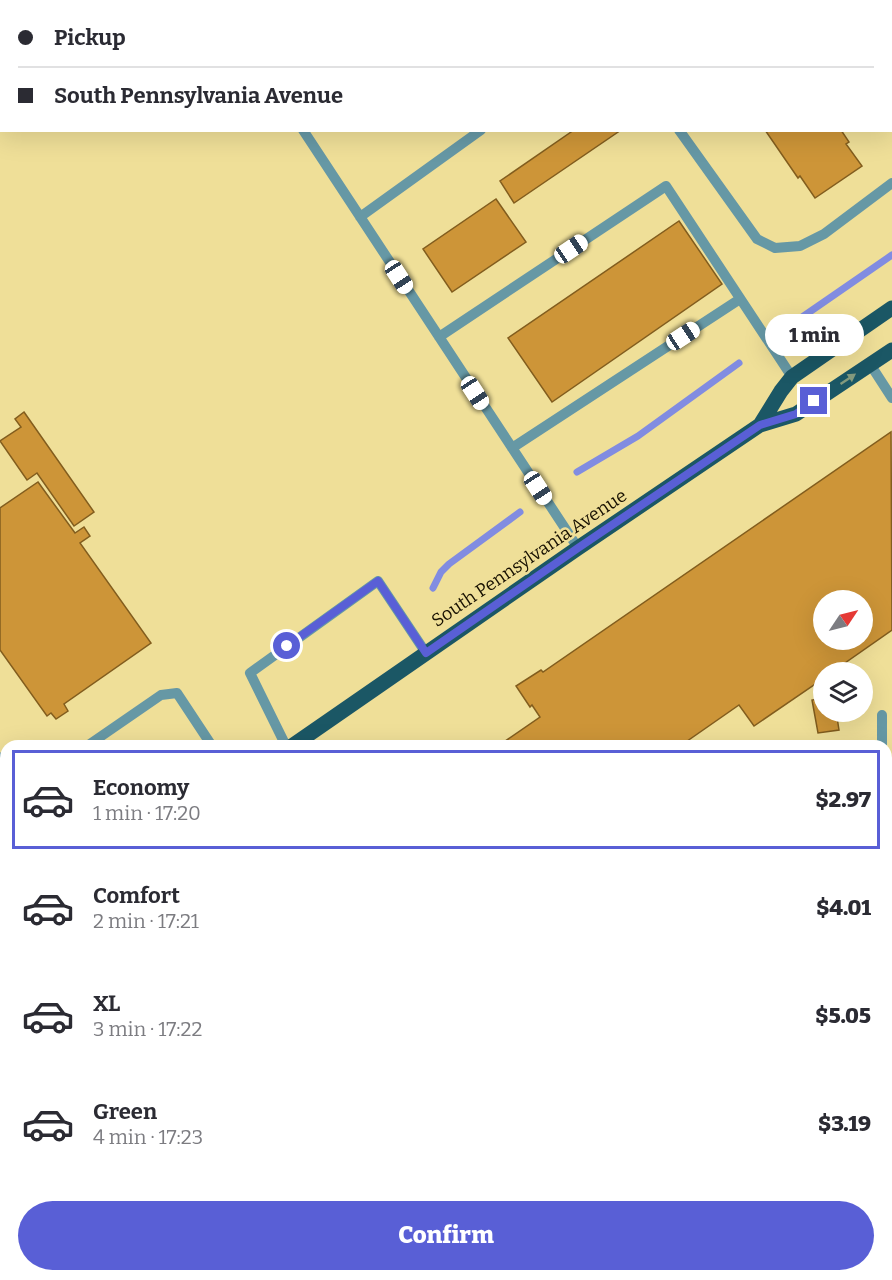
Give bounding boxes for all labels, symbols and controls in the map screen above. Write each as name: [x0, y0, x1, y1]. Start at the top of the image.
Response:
text: Pickup: [54, 24, 126, 51]
text: South Pennsylvania Avenue: [54, 82, 343, 109]
car: [551, 231, 591, 267]
car: [382, 257, 416, 297]
callout: 1 min: [764, 314, 864, 356]
car: [663, 319, 703, 353]
text: 1 min: [789, 323, 840, 347]
car: [458, 373, 492, 413]
one-way arrow: [840, 373, 857, 384]
route end: [800, 387, 827, 414]
car: [521, 468, 555, 508]
street label: South Pennsylvania Avenue: [427, 484, 631, 632]
north arrow: [813, 590, 873, 650]
map controls: [813, 590, 873, 722]
route start: [273, 632, 300, 659]
button: layers: [813, 662, 873, 722]
icon: car: [21, 773, 75, 827]
text: Economy: [93, 774, 189, 801]
text: $2.97: [815, 786, 871, 813]
text: 1 min · 17:20: [93, 801, 201, 825]
icon: car: [21, 881, 75, 935]
text: Comfort: [93, 882, 180, 909]
text: $4.01: [816, 894, 871, 921]
text: 2 min · 17:21: [93, 909, 199, 933]
icon: car: [21, 989, 75, 1043]
text: XL: [93, 990, 120, 1017]
text: $5.05: [815, 1002, 871, 1029]
text: 3 min · 17:22: [93, 1017, 202, 1041]
icon: car: [21, 1097, 75, 1151]
text: Green: [93, 1098, 157, 1125]
text: $3.19: [818, 1110, 871, 1137]
text: 4 min · 17:23: [93, 1125, 203, 1149]
button: Confirm: [18, 1201, 874, 1270]

